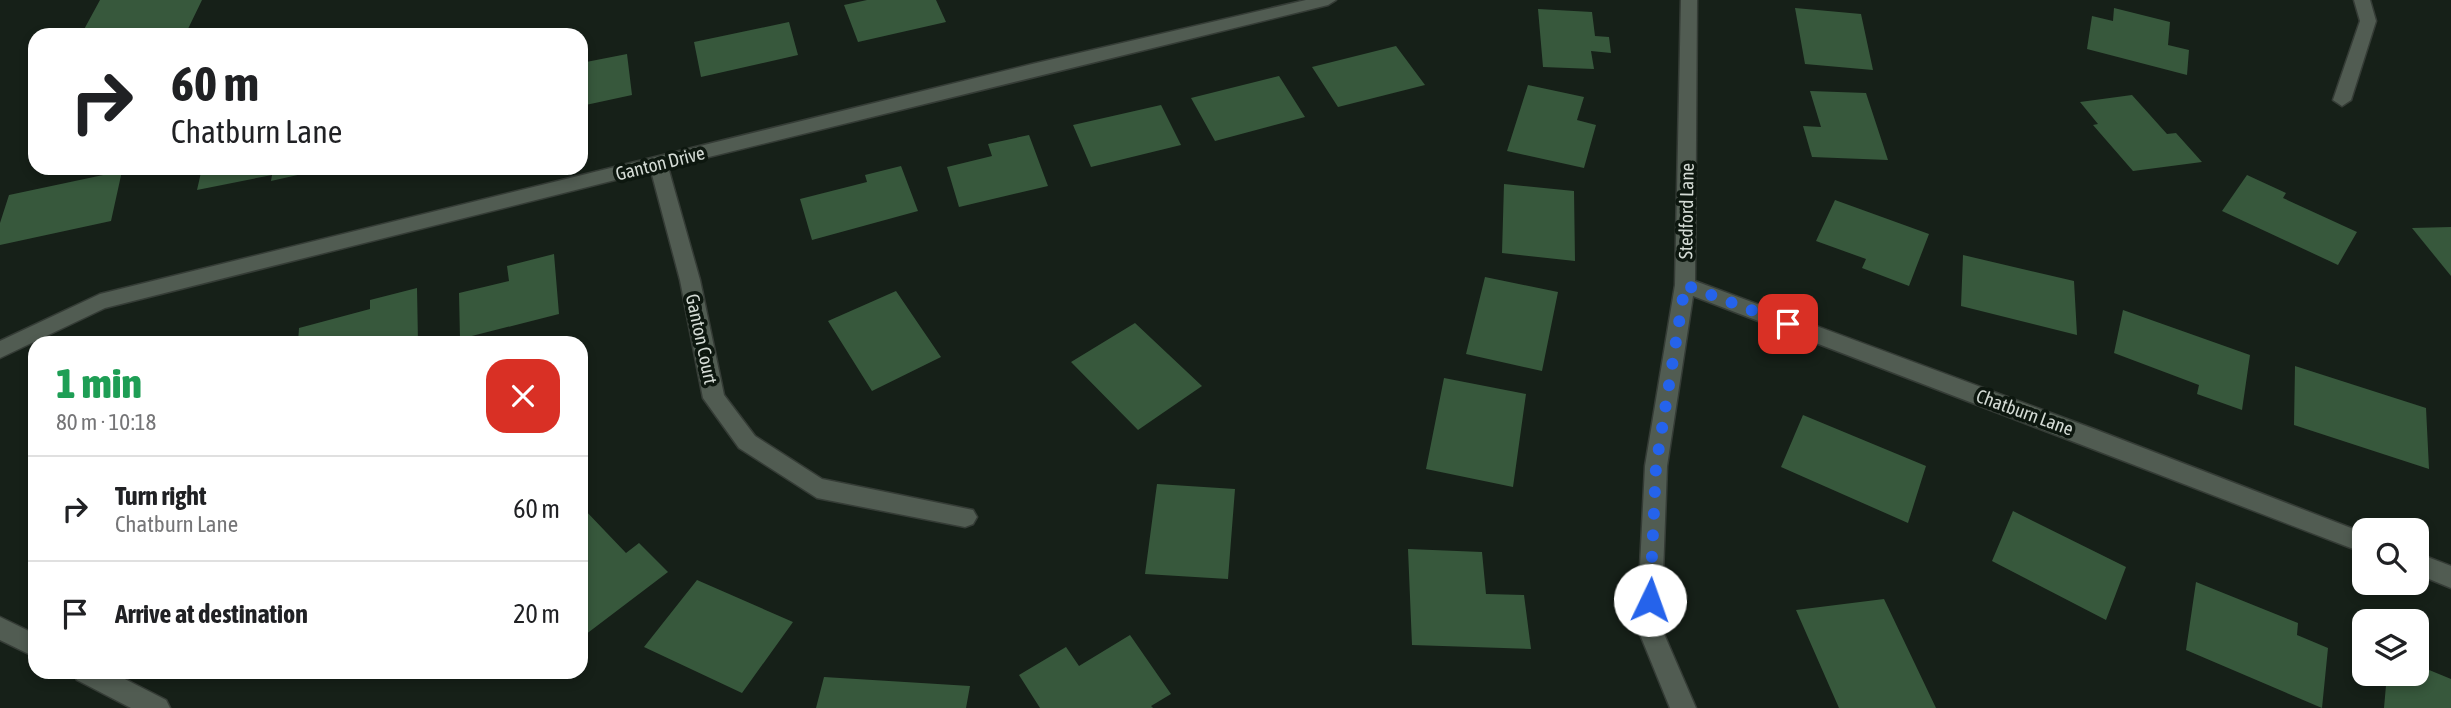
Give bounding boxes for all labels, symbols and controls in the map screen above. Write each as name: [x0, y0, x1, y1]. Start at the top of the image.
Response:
text: 60 m: [171, 55, 259, 111]
icon: right: [56, 56, 147, 147]
text: Chatburn Lane: [171, 113, 342, 150]
street label: Ganton Drive: [613, 141, 707, 185]
street label: Stedford Lane: [1674, 163, 1698, 259]
street label: Ganton Court: [682, 292, 722, 386]
pin: [1758, 294, 1818, 354]
icon: arrive: [1769, 305, 1807, 343]
text: 1 min: [56, 359, 142, 407]
button: close: [486, 359, 560, 433]
street label: Chatburn Lane: [1973, 384, 2077, 440]
text: 80 m · 10:18: [56, 409, 156, 435]
text: Turn right: [115, 481, 206, 511]
icon: right: [56, 490, 94, 528]
text: 60 m: [513, 494, 560, 524]
text: Chatburn Lane: [115, 511, 238, 537]
map controls: [2352, 518, 2429, 686]
button: search: [2352, 518, 2429, 595]
position arrow: [1613, 563, 1687, 637]
icon: arrive: [56, 595, 94, 633]
text: Arrive at destination: [115, 599, 308, 629]
text: 20 m: [513, 599, 560, 629]
button: layers: [2352, 609, 2429, 686]

